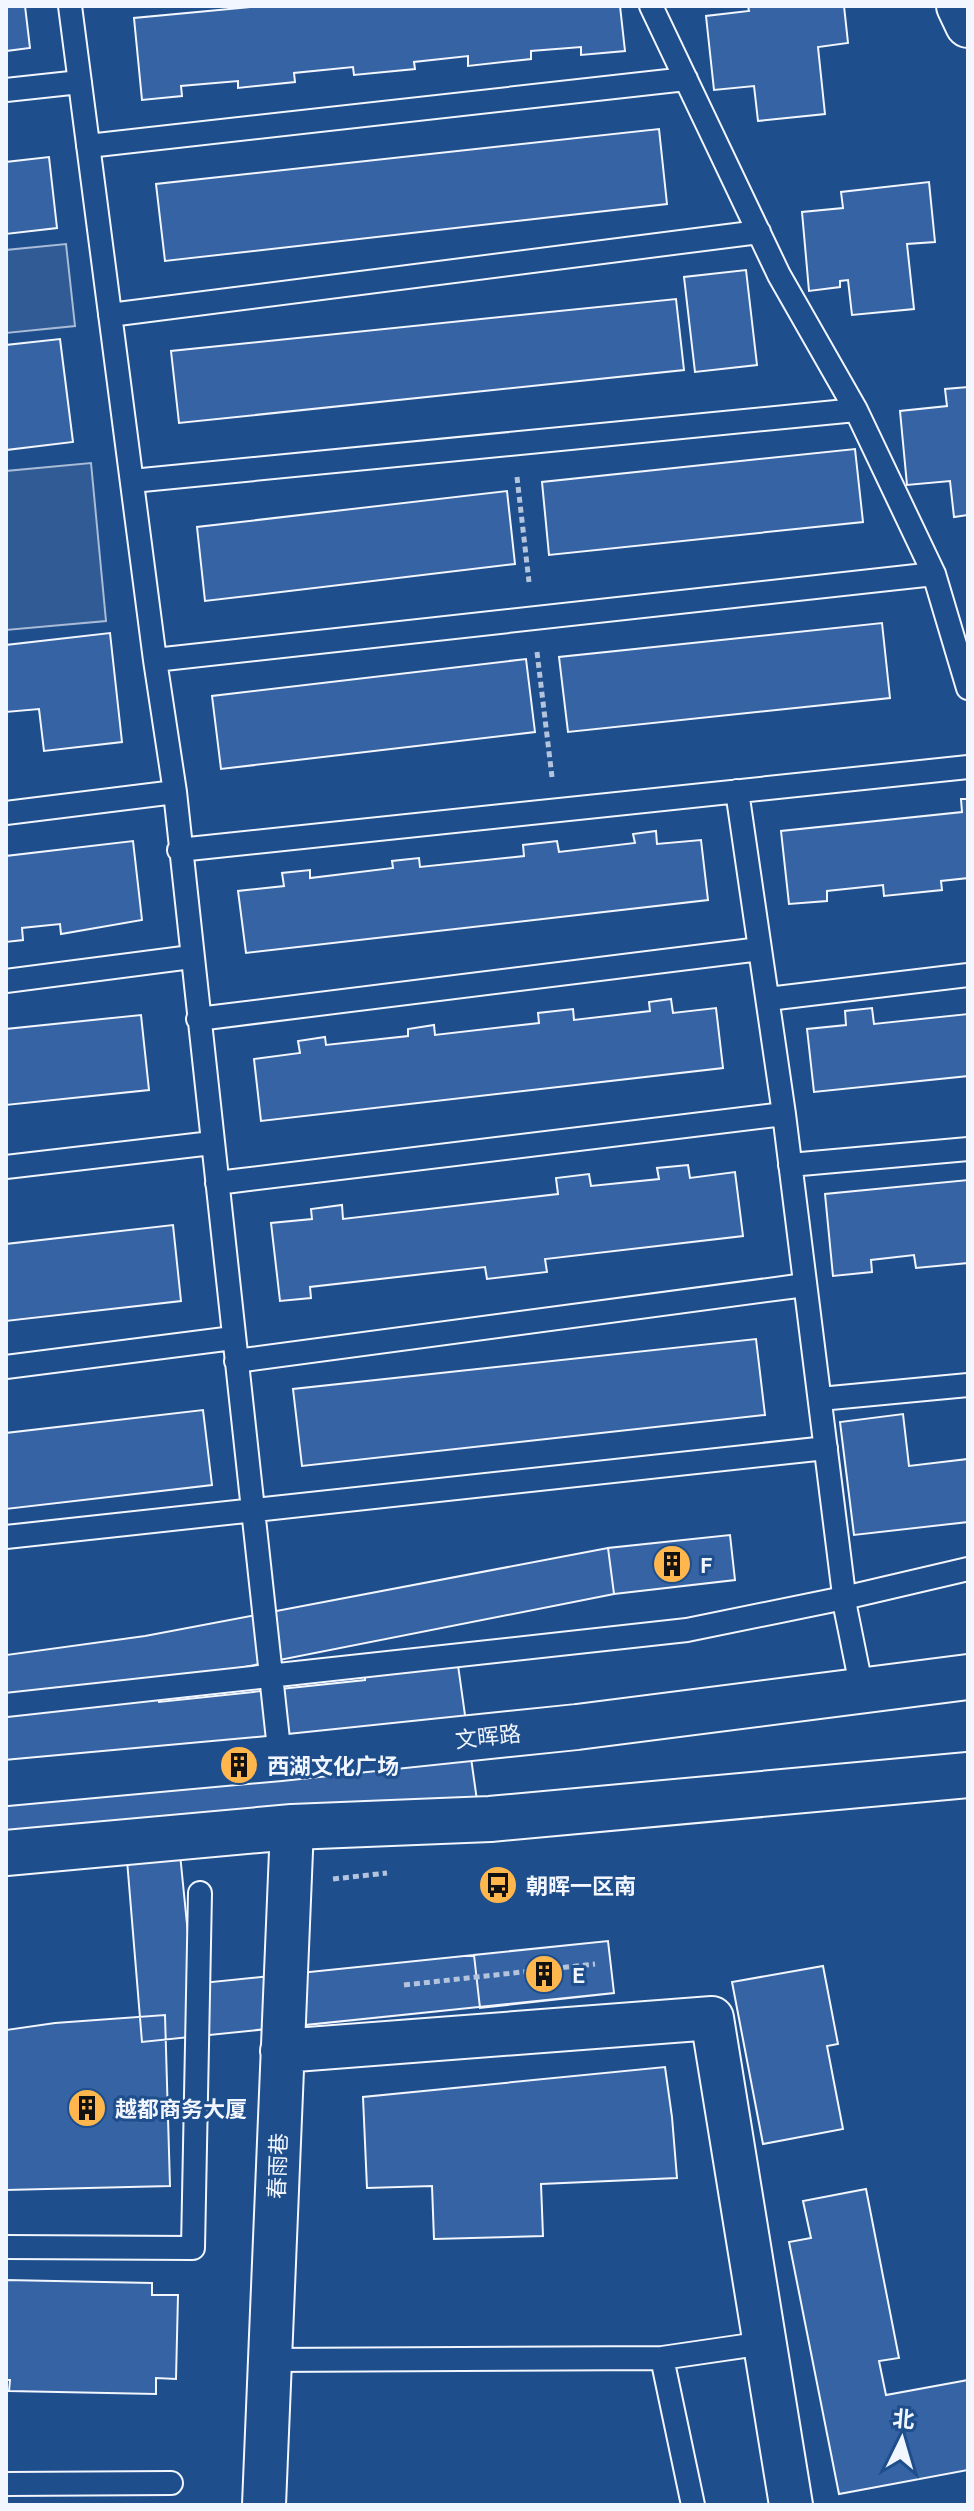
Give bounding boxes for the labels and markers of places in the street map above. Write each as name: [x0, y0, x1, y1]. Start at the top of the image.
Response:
building icon: F: [651, 1543, 693, 1585]
place label: F: [700, 1552, 712, 1577]
building icon: 西湖文化广场: [218, 1744, 260, 1786]
place label: 西湖文化广场: [267, 1753, 399, 1778]
bus stop icon: 朝晖一区南: [477, 1864, 519, 1906]
place label: 朝晖一区南: [526, 1873, 636, 1898]
building icon: E: [523, 1953, 565, 1995]
place label: E: [572, 1962, 585, 1987]
building icon: 越都商务大厦: [66, 2087, 108, 2129]
place label: 越都商务大厦: [115, 2096, 247, 2121]

